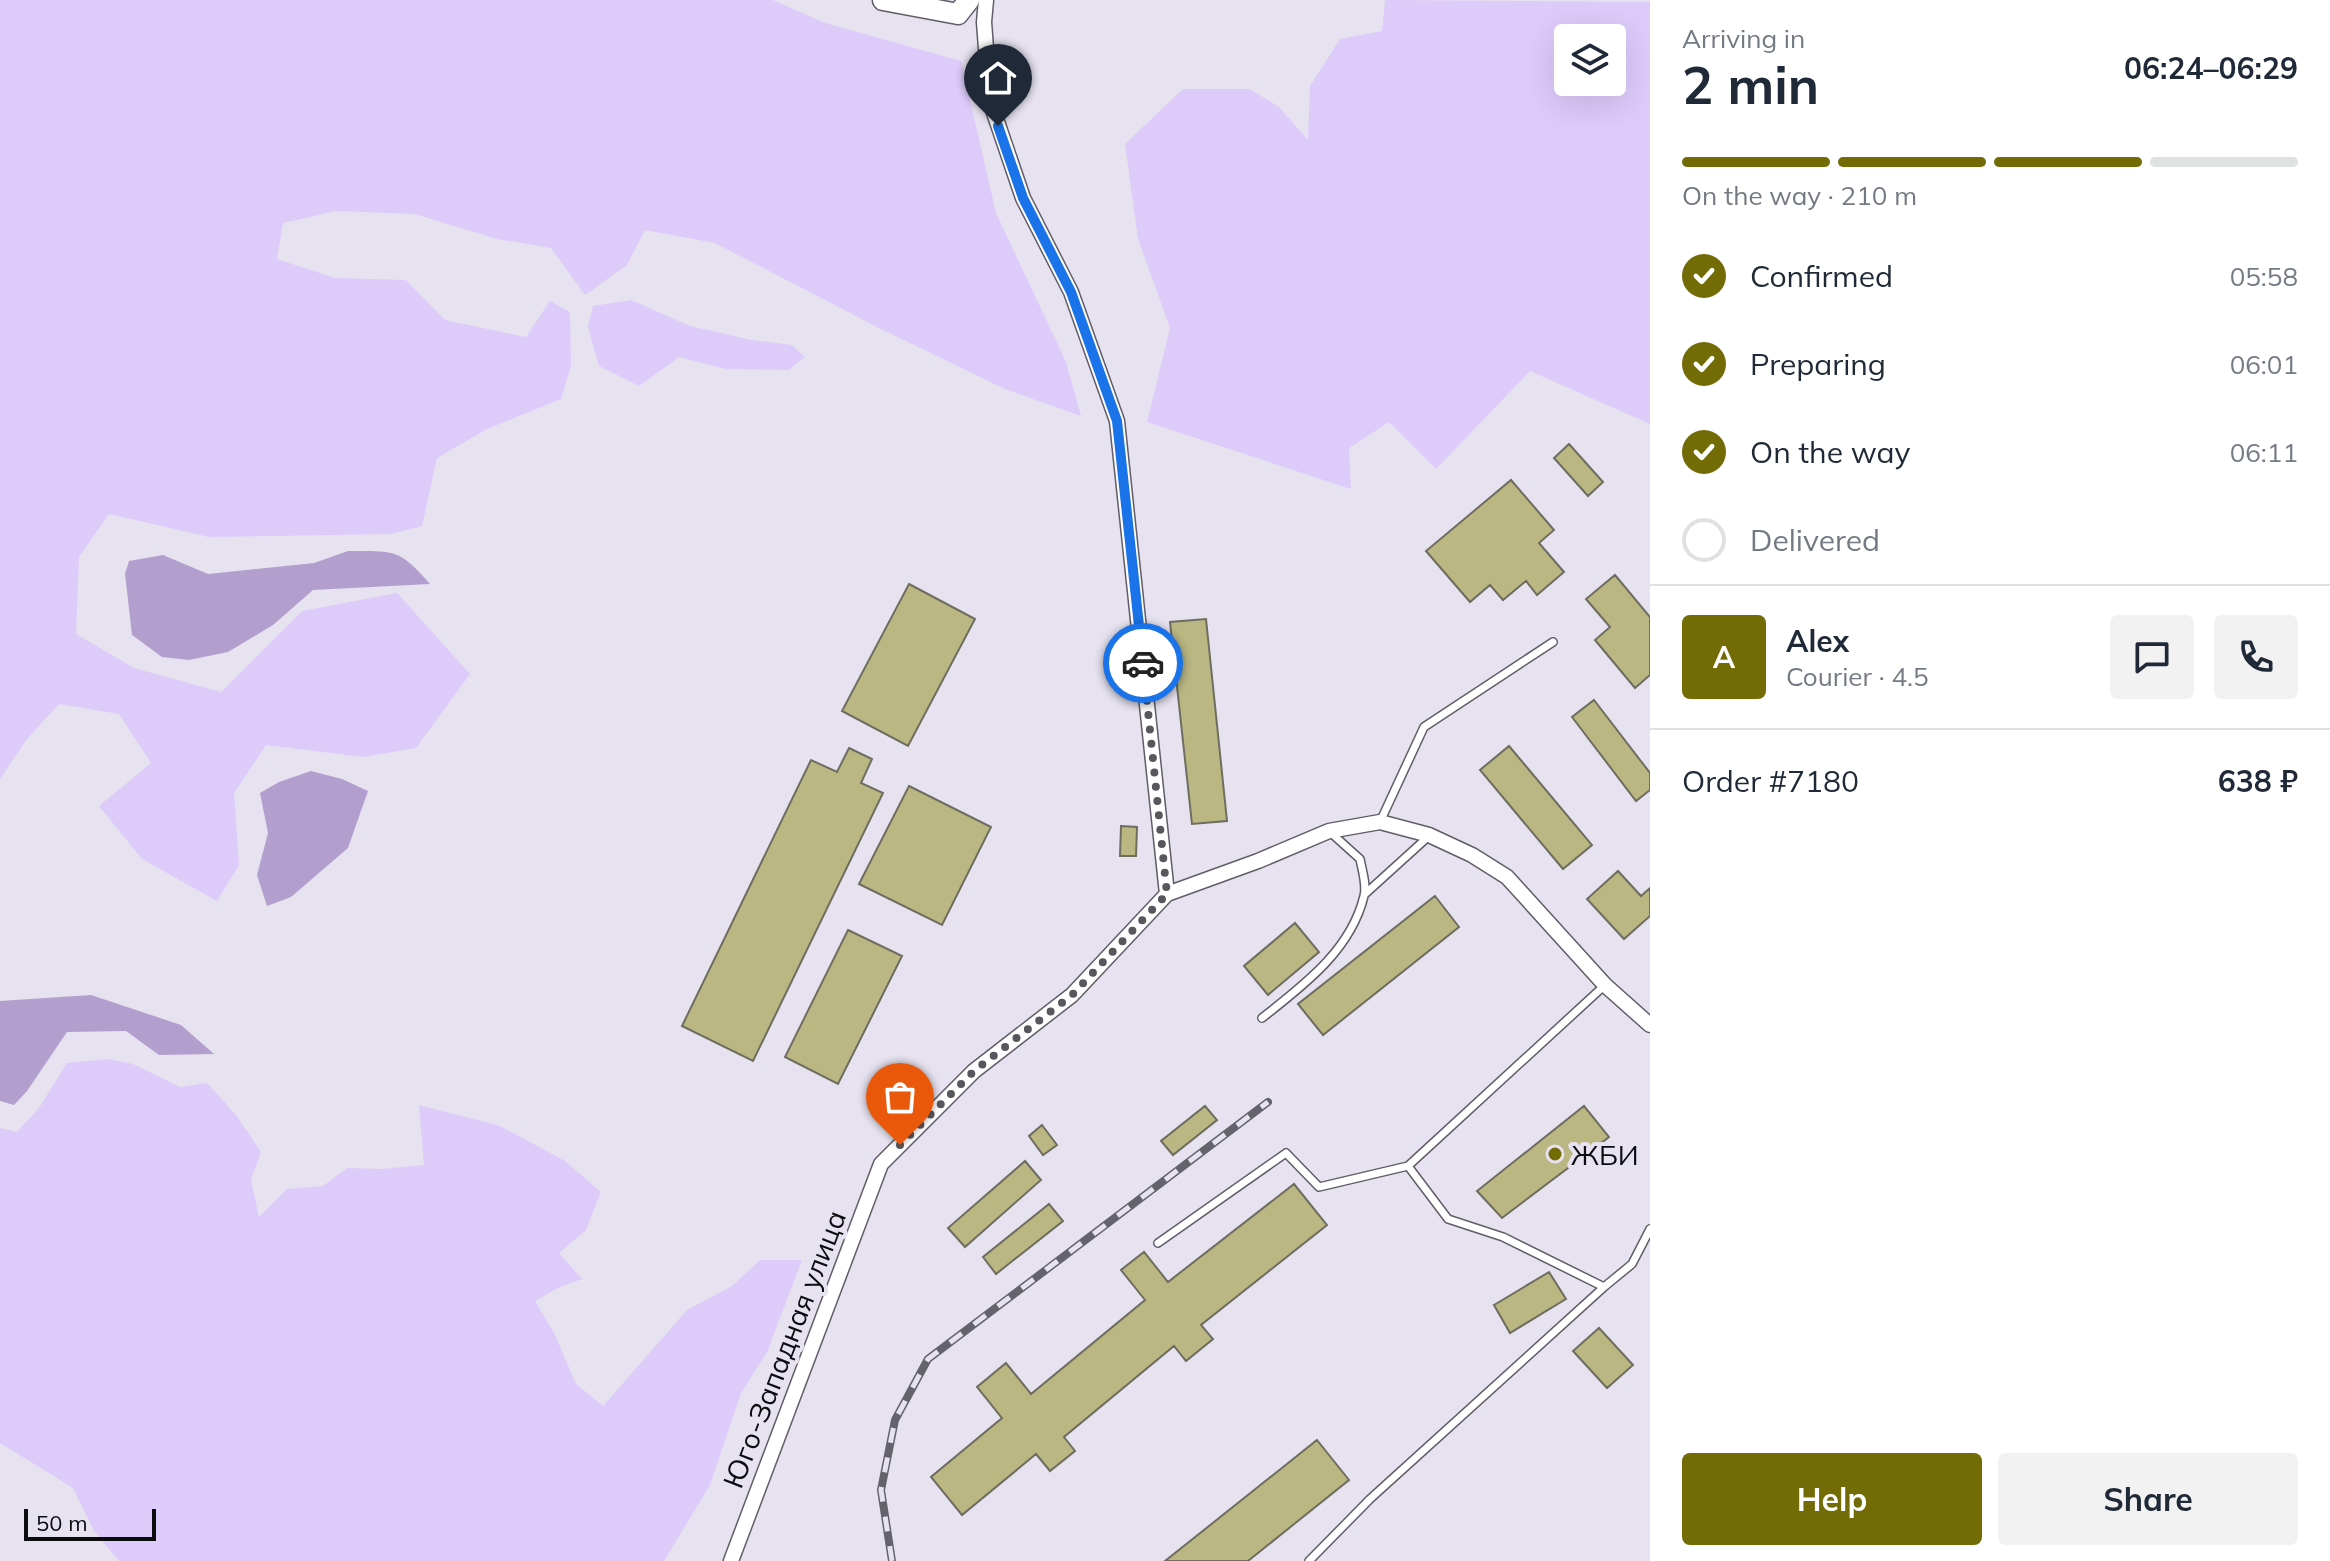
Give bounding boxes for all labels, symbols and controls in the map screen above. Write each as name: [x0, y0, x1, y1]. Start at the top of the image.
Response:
text: Arriving in: [1682, 22, 1805, 55]
map controls: [1554, 24, 1626, 96]
button: layers: [1554, 24, 1626, 96]
pin: [964, 44, 1032, 126]
text: 06:24–06:29: [2124, 49, 2298, 87]
text: 2 min: [1682, 52, 1819, 117]
icon: home: [976, 56, 1020, 100]
text: On the way · 210 m: [1682, 179, 1917, 212]
icon: check: [1682, 254, 1726, 298]
text: Confirmed: [1750, 257, 1893, 295]
text: 05:58: [2230, 260, 2298, 293]
icon: check: [1682, 342, 1726, 386]
text: Preparing: [1750, 345, 1886, 383]
text: 06:01: [2230, 348, 2298, 381]
icon: check: [1682, 430, 1726, 474]
text: On the way: [1750, 433, 1910, 471]
text: 06:11: [2230, 436, 2298, 469]
text: Delivered: [1750, 521, 1880, 559]
button: chat: [2110, 615, 2194, 699]
button: phone: [2214, 615, 2298, 699]
text: Alex: [1786, 622, 1849, 660]
courier: [1103, 623, 1183, 703]
text: A: [1713, 638, 1735, 676]
icon: car: [1121, 641, 1165, 685]
text: Courier · 4.5: [1786, 660, 1929, 693]
text: Order #7180: [1682, 762, 1859, 800]
text: 638 ₽: [2218, 762, 2298, 800]
pin: [866, 1063, 934, 1145]
icon: bag: [878, 1075, 922, 1119]
place label: ЖБИ: [1571, 1137, 1639, 1172]
marker: ЖБИ: [1546, 1145, 1564, 1163]
street label: Юго-Западная улица: [715, 1205, 853, 1493]
button: Help: [1682, 1453, 1982, 1545]
button: Share: [1998, 1453, 2298, 1545]
scale bar: [24, 1505, 156, 1541]
text: 50 m: [36, 1509, 87, 1537]

